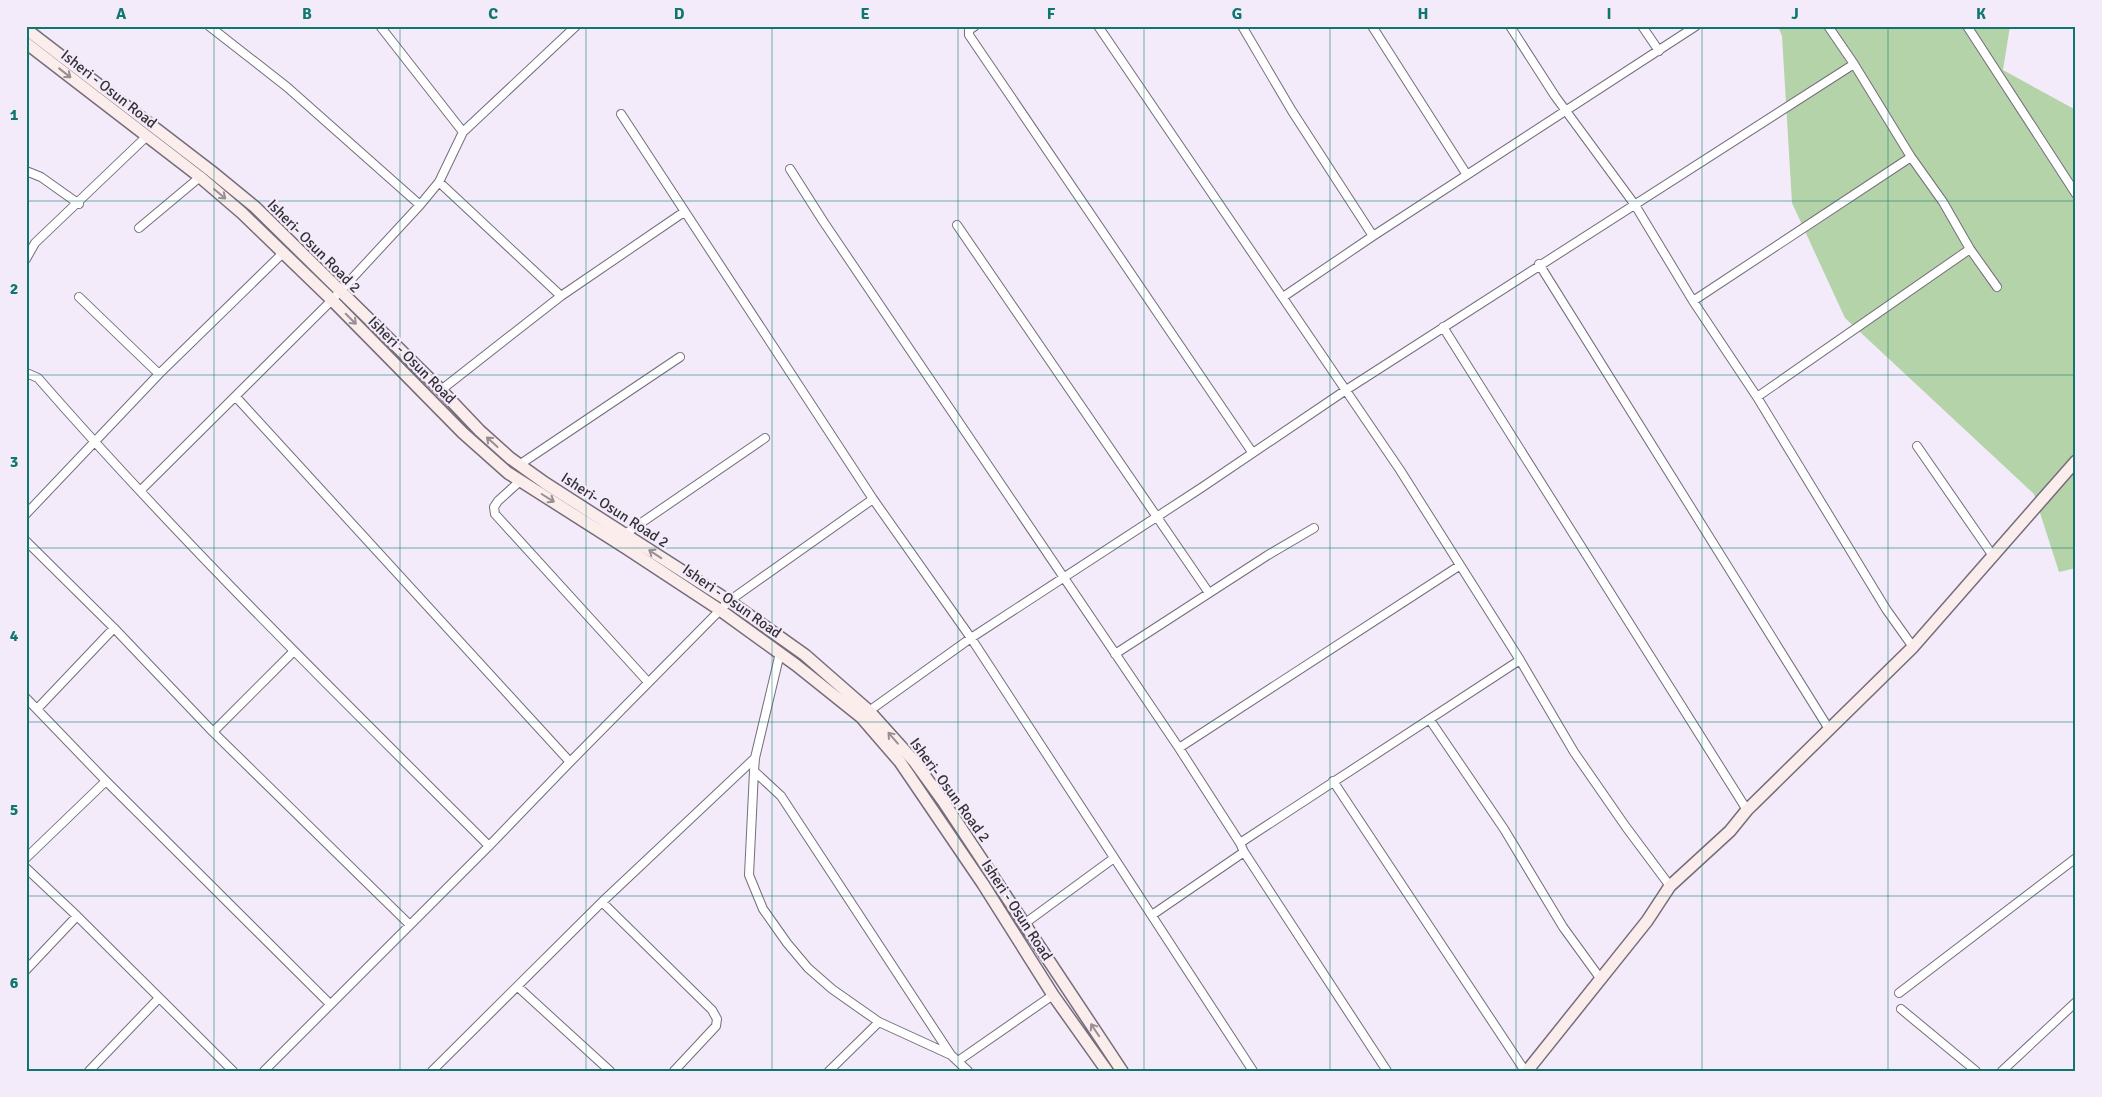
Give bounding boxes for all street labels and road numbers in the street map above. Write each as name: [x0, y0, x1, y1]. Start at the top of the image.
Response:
street label: Isheri - Osun Road: [58, 46, 161, 132]
street label: Isheri- Osun Road 2: [264, 196, 364, 296]
street label: Isheri - Osun Road: [364, 312, 460, 408]
street label: Isheri- Osun Road 2: [558, 469, 672, 551]
street label: Isheri - Osun Road: [679, 560, 785, 642]
street label: Isheri- Osun Road 2: [906, 734, 994, 846]
street label: Isheri - Osun Road: [978, 856, 1056, 964]

